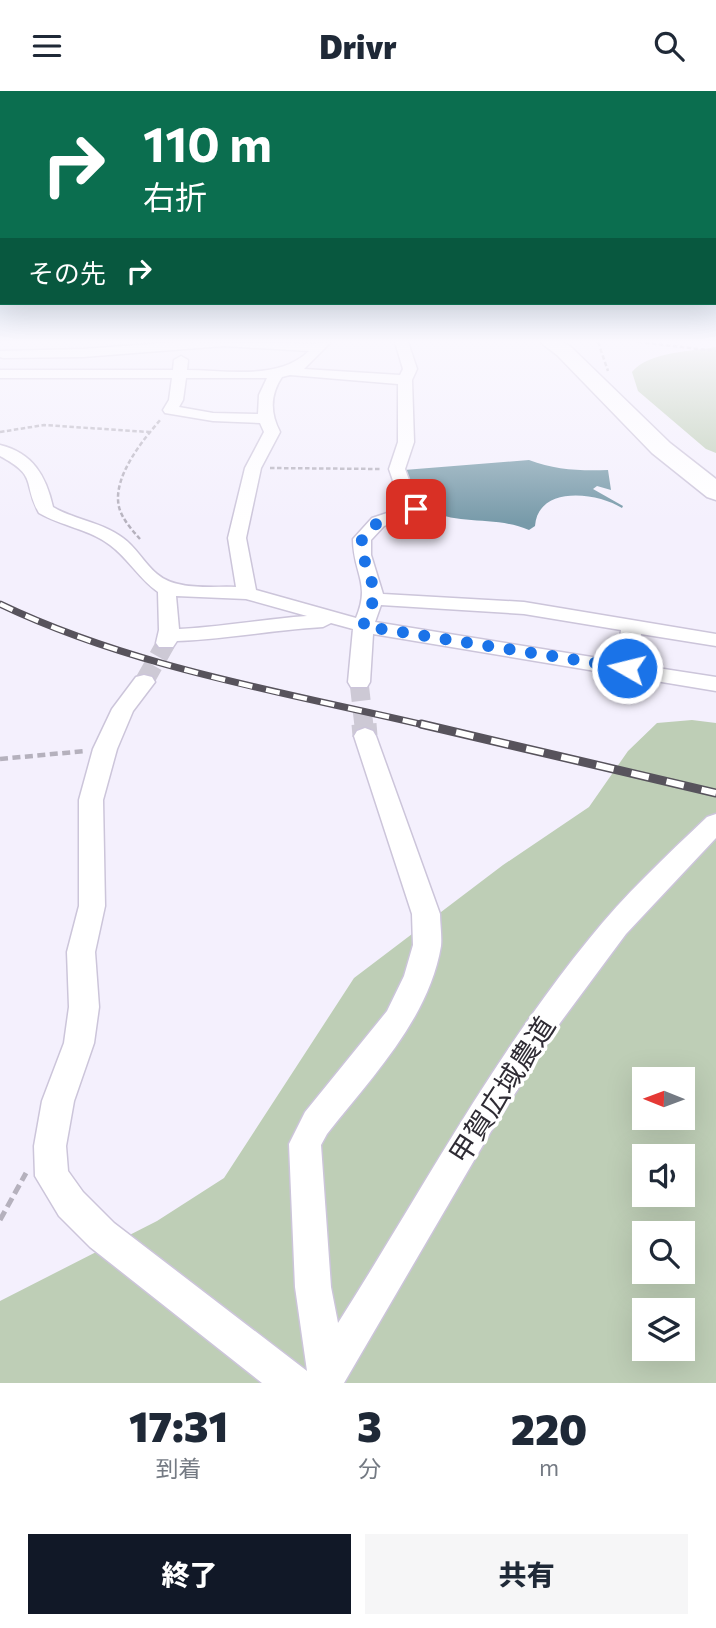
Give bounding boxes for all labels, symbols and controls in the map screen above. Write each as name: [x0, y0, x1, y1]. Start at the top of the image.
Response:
text: Drivr: [319, 26, 397, 66]
icon: menu: [28, 27, 66, 65]
icon: search: [650, 27, 688, 65]
text: 110 m: [143, 112, 272, 172]
icon: right: [28, 119, 119, 210]
text: 右折: [143, 176, 207, 216]
icon: right: [120, 252, 158, 290]
text: その先: [28, 257, 106, 288]
pin: [386, 479, 446, 539]
icon: arrive: [397, 490, 435, 528]
position arrow: [590, 631, 664, 705]
street label: 甲賀広域農道: [441, 1010, 561, 1169]
north arrow: [632, 1067, 695, 1131]
map controls: [632, 1067, 695, 1361]
button: sound: [632, 1144, 695, 1207]
button: search: [632, 1221, 695, 1284]
button: layers: [632, 1298, 695, 1361]
text: 17:31: [129, 1399, 228, 1451]
text: 3: [357, 1399, 382, 1451]
text: 220: [511, 1402, 587, 1454]
text: m: [539, 1453, 559, 1481]
text: 到着: [156, 1454, 202, 1482]
text: 分: [358, 1454, 381, 1482]
button: 終了: [28, 1534, 351, 1614]
button: 共有: [365, 1534, 688, 1614]

